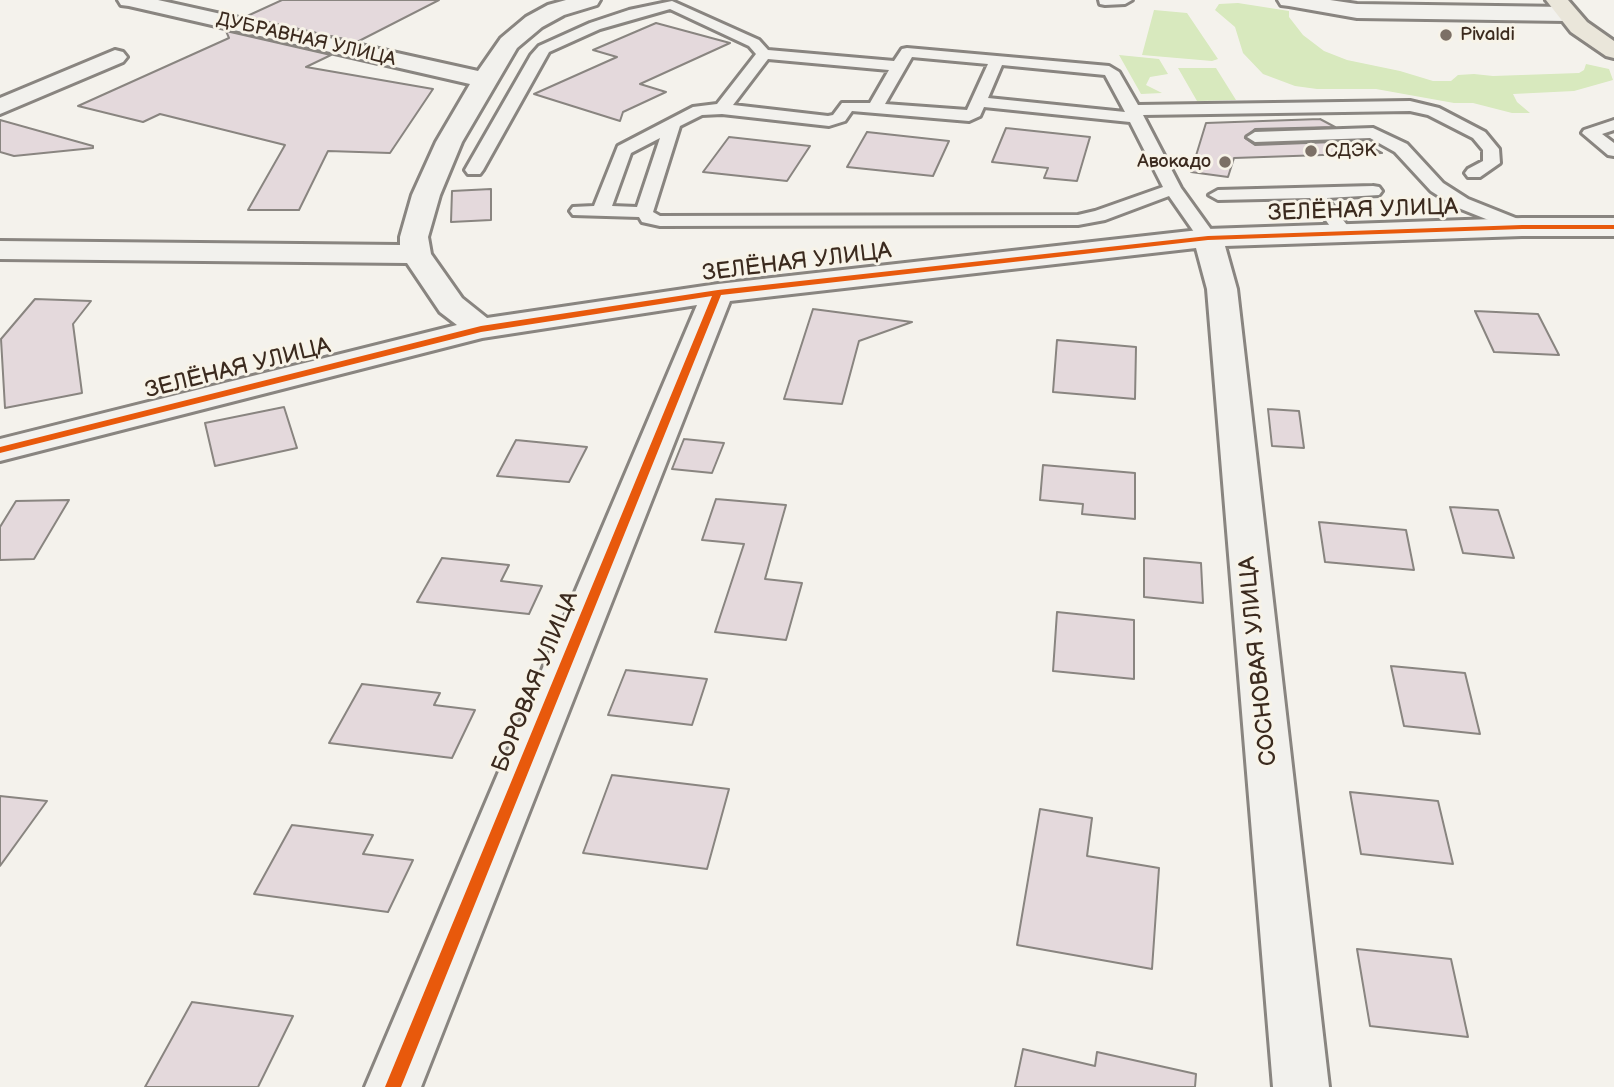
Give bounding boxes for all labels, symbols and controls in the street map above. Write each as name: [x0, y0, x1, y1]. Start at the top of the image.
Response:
street label: ДУБРАВНАЯ УЛИЦА: [214, 8, 398, 72]
place label: Pivaldi: [1460, 24, 1515, 46]
marker: Pivaldi: [1438, 27, 1454, 43]
place label: СДЭК: [1325, 140, 1376, 162]
marker: СДЭК: [1303, 143, 1319, 159]
place label: Авокадо: [1137, 151, 1211, 173]
marker: Авокадо: [1217, 154, 1233, 170]
street label: ЗЕЛЁНАЯ УЛИЦА: [1267, 194, 1459, 228]
street label: ЗЕЛЁНАЯ УЛИЦА: [701, 238, 893, 288]
street label: ЗЕЛЁНАЯ УЛИЦА: [142, 333, 334, 405]
street label: СОСНОВАЯ УЛИЦА: [1234, 555, 1284, 767]
street label: БОРОВАЯ УЛИЦА: [487, 588, 585, 776]

